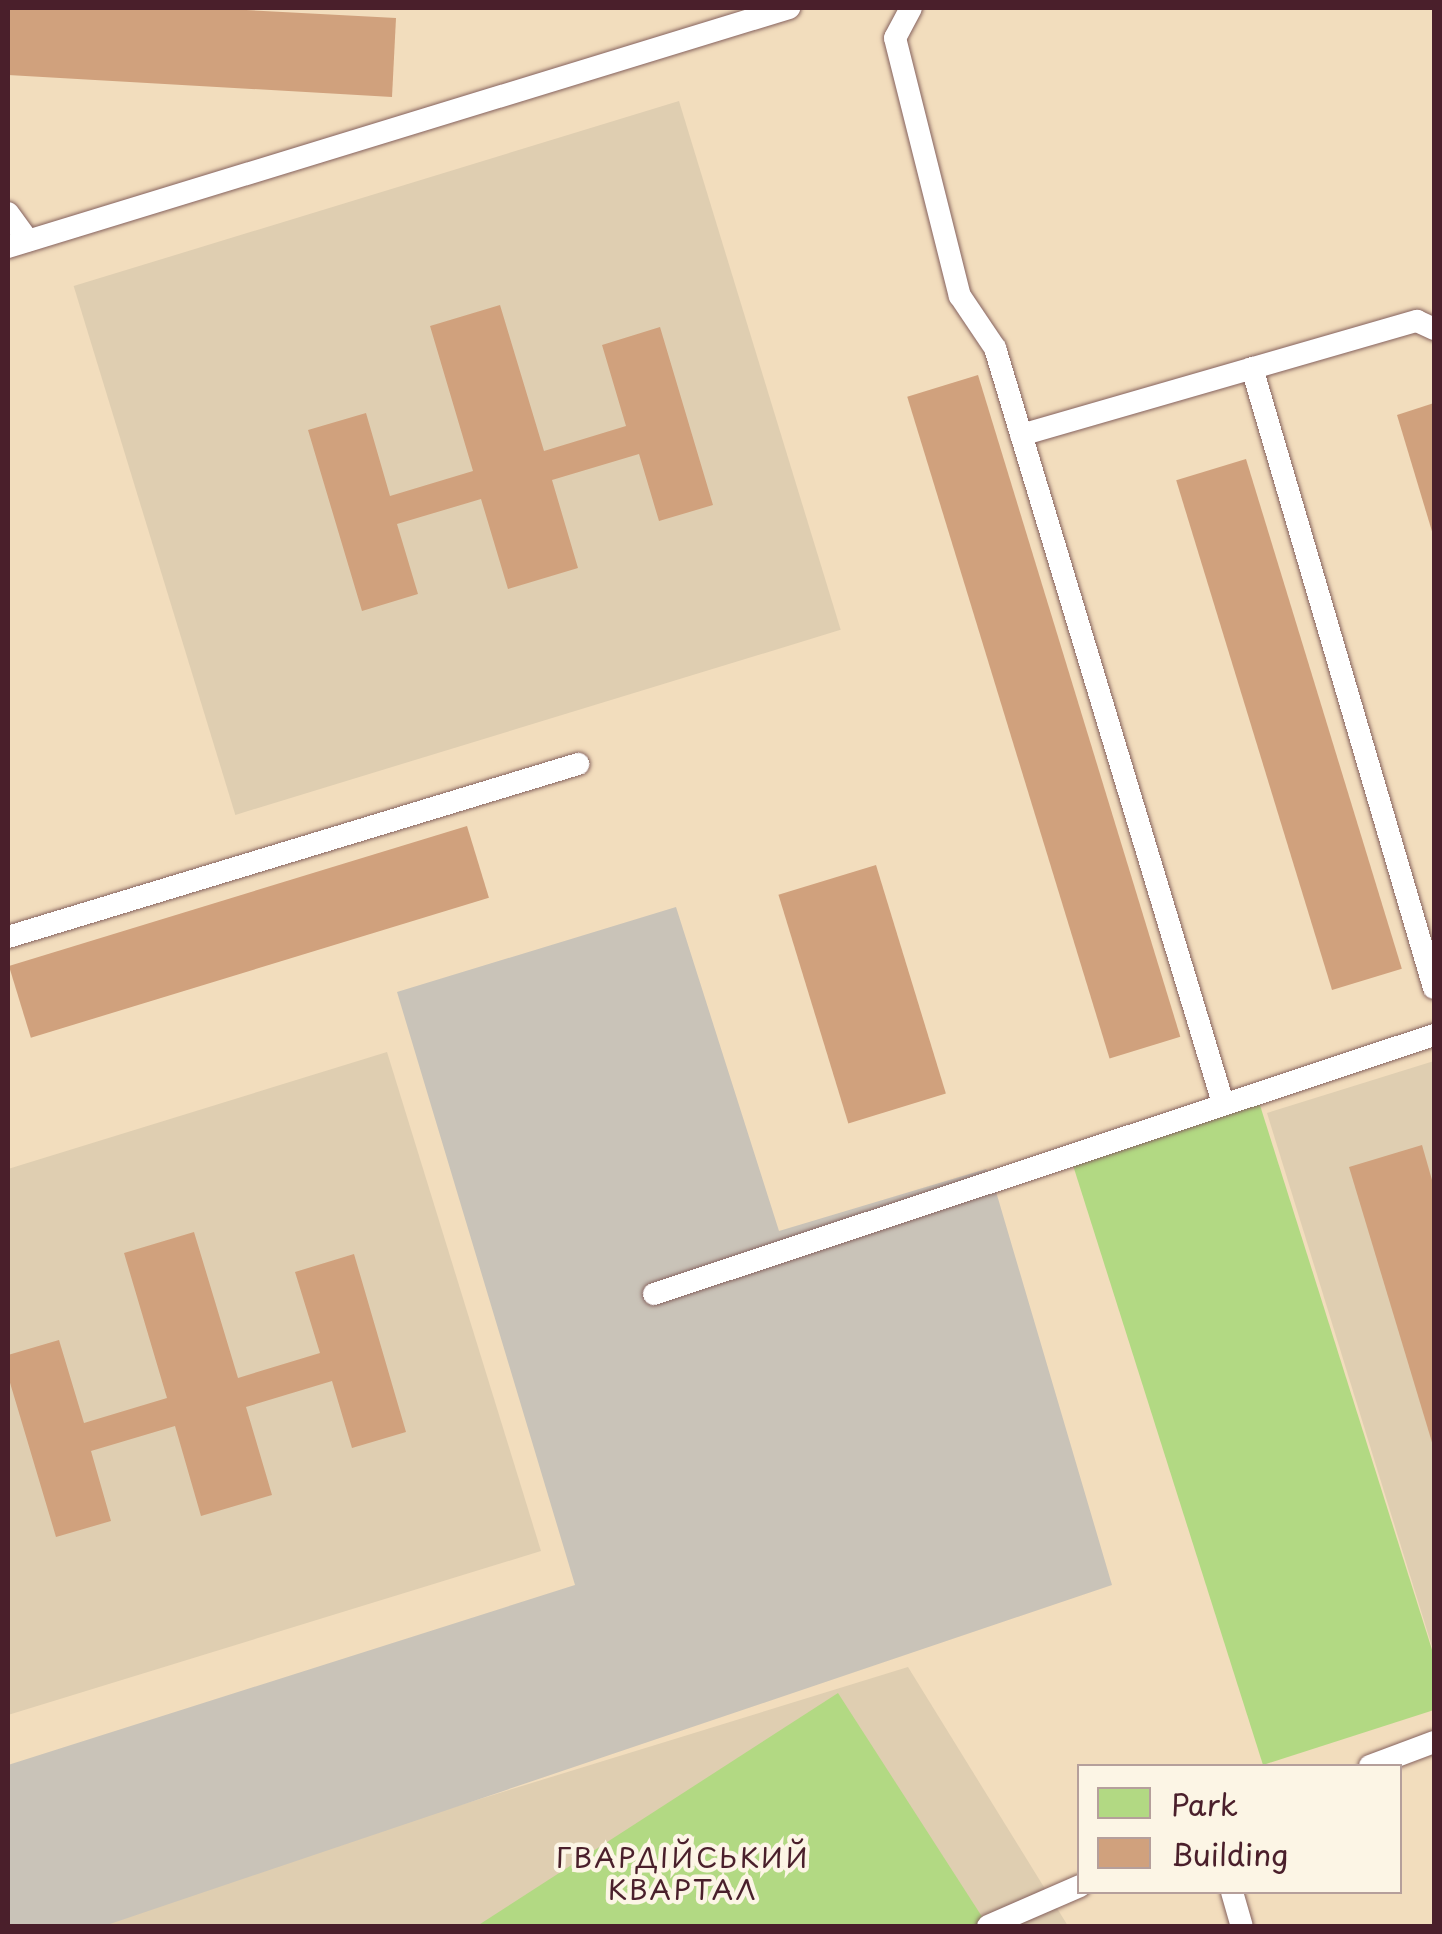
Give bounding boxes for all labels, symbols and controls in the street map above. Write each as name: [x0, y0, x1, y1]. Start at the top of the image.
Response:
legend: [1077, 1764, 1402, 1894]
text: Park: [1171, 1781, 1238, 1826]
text: Building: [1171, 1831, 1288, 1876]
district label: ГВАРДІЙСЬКИЙ КВАРТАЛ: [557, 1840, 809, 1906]

